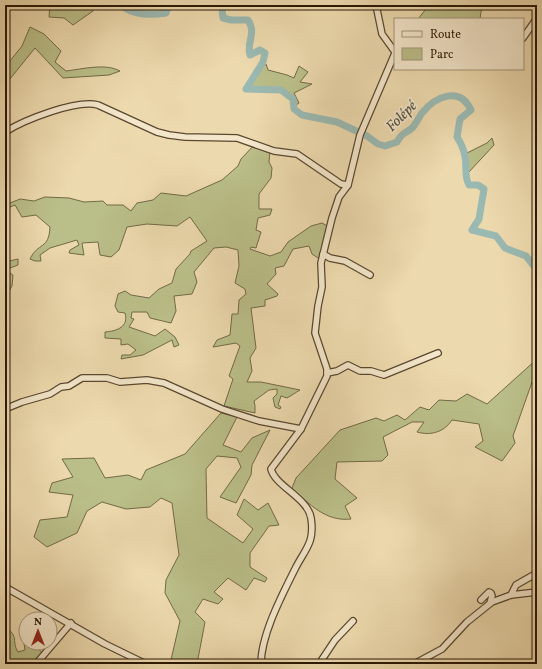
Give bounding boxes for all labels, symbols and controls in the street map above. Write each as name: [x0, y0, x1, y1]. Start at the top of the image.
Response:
legend: [394, 18, 524, 70]
text: Route: [430, 27, 461, 43]
text: Parc: [430, 47, 453, 63]
water label: Folépé: [382, 96, 423, 137]
north arrow: [18, 611, 58, 651]
text: N: [34, 615, 42, 630]

